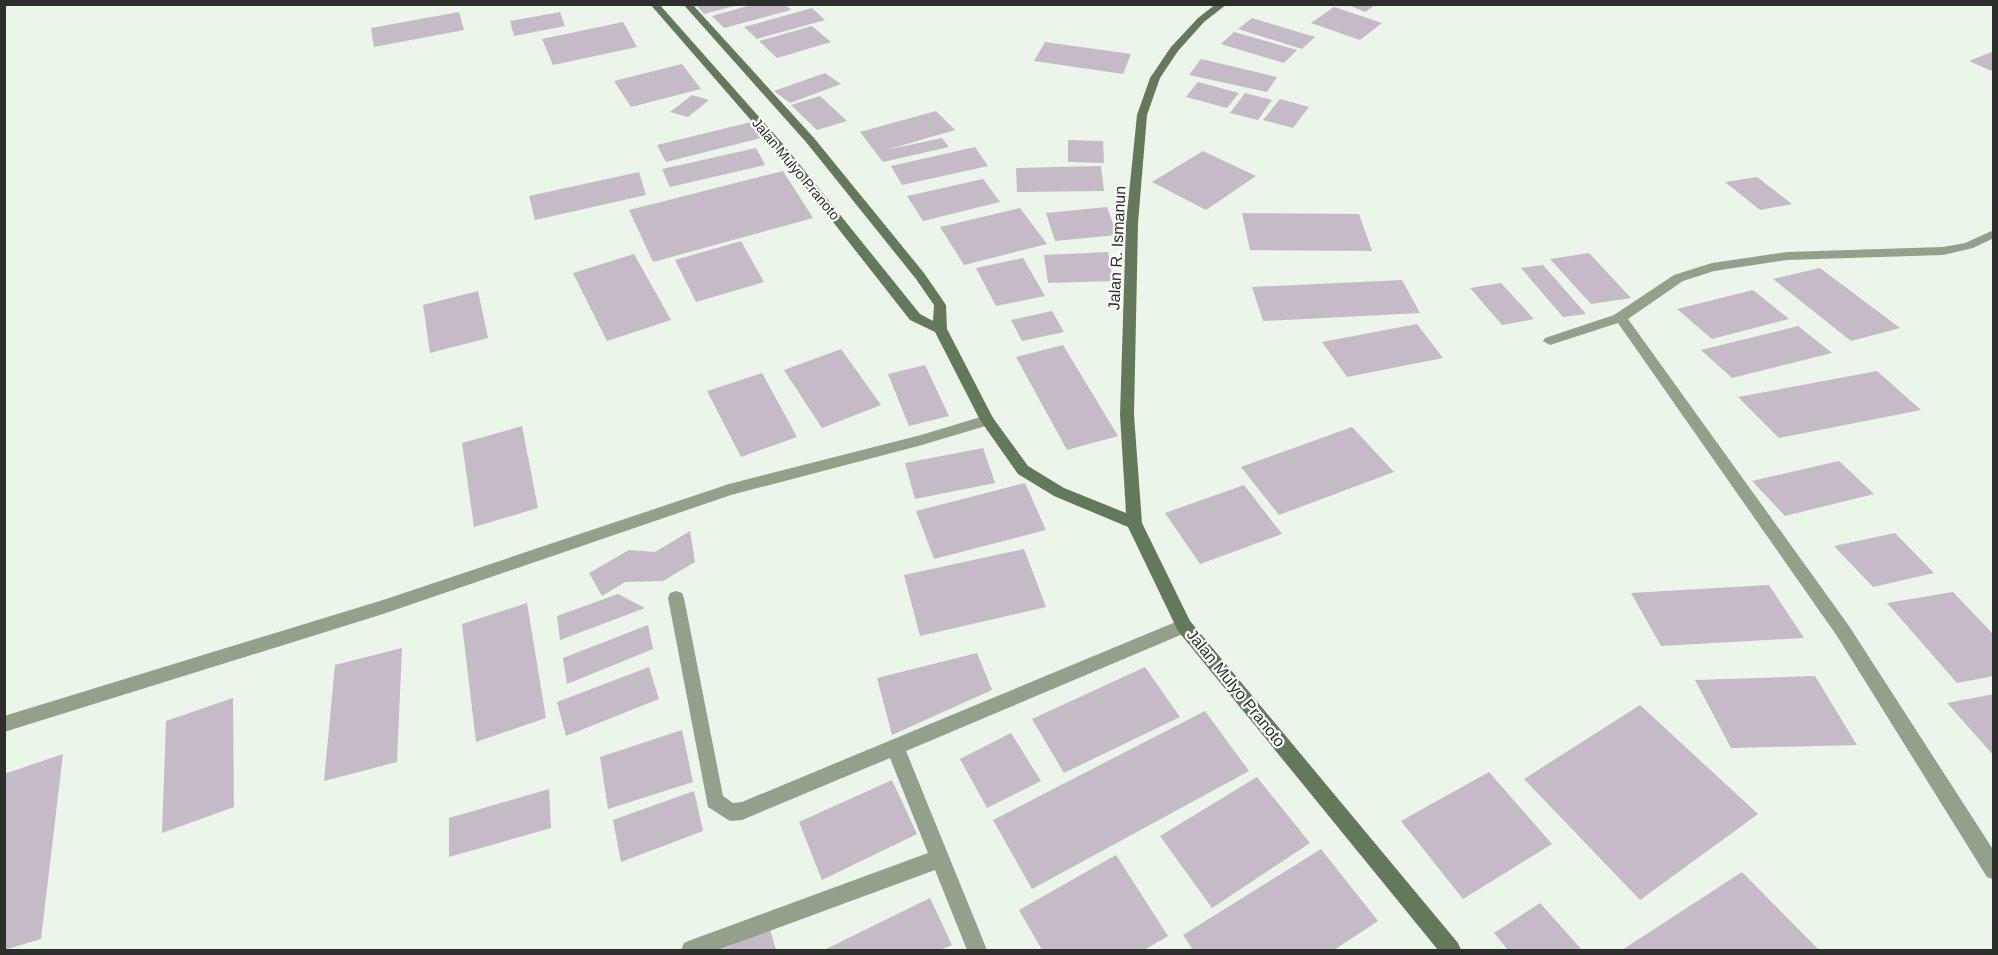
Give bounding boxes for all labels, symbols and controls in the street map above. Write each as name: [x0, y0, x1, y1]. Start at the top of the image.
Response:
street label: Jalan Mulyo Pranoto: [749, 115, 843, 223]
street label: Jalan R. Ismanun: [1105, 185, 1129, 311]
street label: Jalan Mulyo Pranoto: [1183, 626, 1289, 750]

